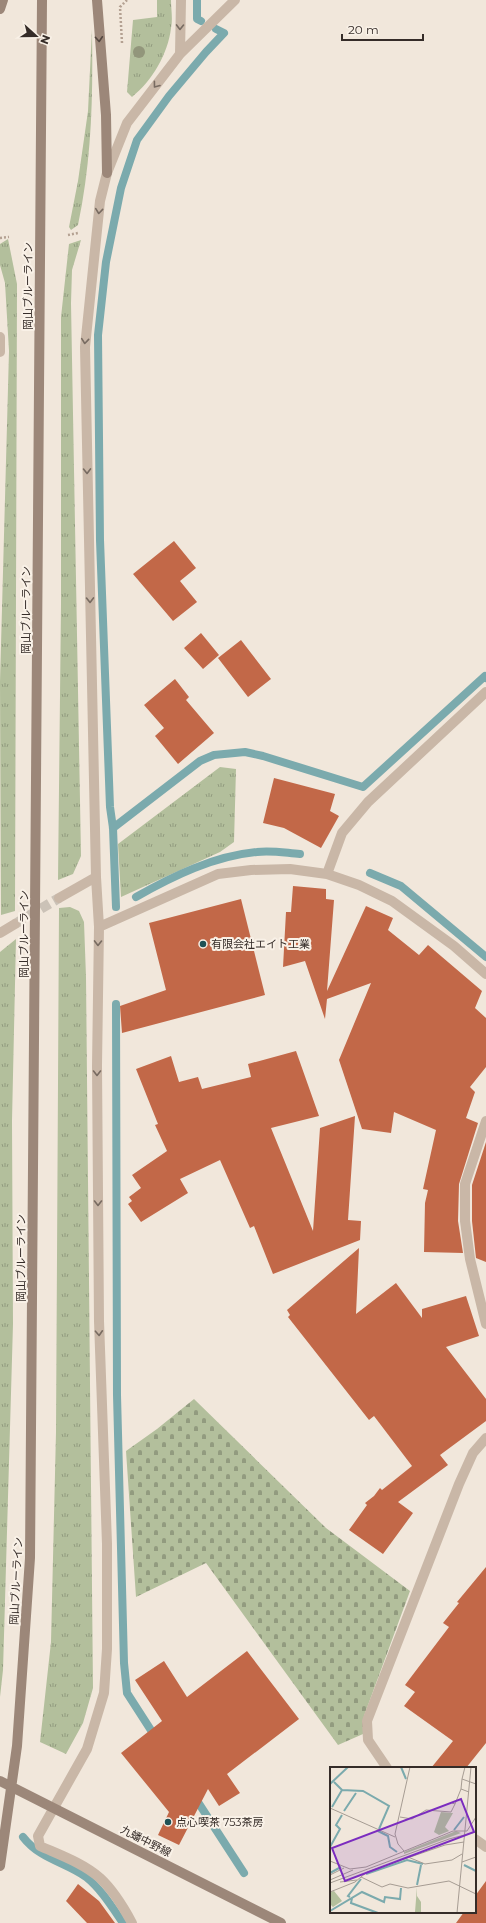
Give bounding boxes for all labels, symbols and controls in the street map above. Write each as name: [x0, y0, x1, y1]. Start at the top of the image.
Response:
north arrow: [16, 16, 56, 56]
scale bar: [342, 16, 423, 42]
text: 20 m: [348, 22, 379, 37]
one-way arrow: [176, 24, 185, 30]
text: N: [37, 33, 53, 46]
one-way arrow: [95, 36, 104, 42]
one-way arrow: [154, 81, 161, 88]
one-way arrow: [95, 208, 104, 214]
street label: 岡山ブルーライン: [21, 242, 35, 330]
one-way arrow: [81, 338, 90, 344]
one-way arrow: [83, 468, 91, 474]
street label: 岡山ブルーライン: [19, 566, 33, 654]
one-way arrow: [86, 597, 94, 603]
street label: 岡山ブルーライン: [17, 890, 31, 978]
place label: 有限会社エイト工業: [211, 937, 310, 951]
marker: 有限会社エイト工業: [198, 939, 208, 949]
one-way arrow: [94, 940, 102, 946]
one-way arrow: [93, 1070, 101, 1076]
one-way arrow: [94, 1200, 102, 1206]
street label: 岡山ブルーライン: [14, 1214, 28, 1302]
one-way arrow: [95, 1330, 104, 1336]
street label: 岡山ブルーライン: [7, 1537, 25, 1625]
inset map: [330, 1767, 476, 1913]
place label: 点心喫茶 753茶房: [176, 1815, 264, 1829]
marker: 点心喫茶 753茶房: [163, 1817, 173, 1827]
street label: 九蟠中野線: [118, 1822, 174, 1860]

